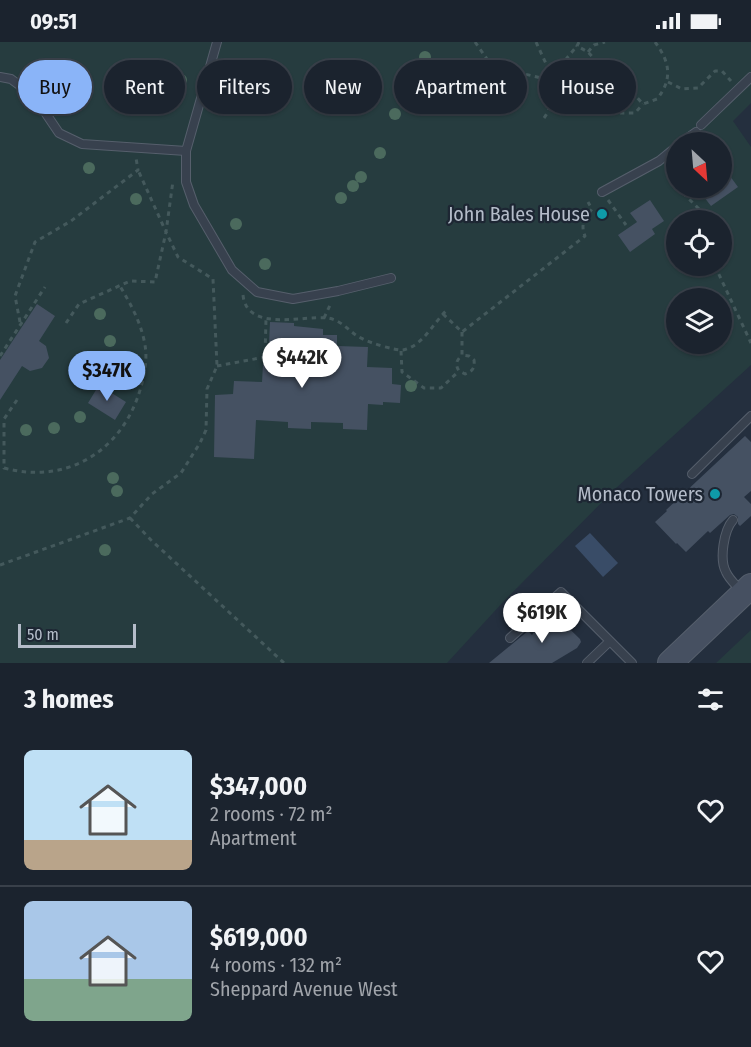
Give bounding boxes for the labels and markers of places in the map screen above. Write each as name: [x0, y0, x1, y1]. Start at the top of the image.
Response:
place label: John Bales House: [448, 202, 590, 226]
marker: John Bales House: [595, 207, 609, 221]
pin: $442K: [260, 338, 344, 389]
pin: $347K: [65, 351, 149, 402]
place label: Monaco Towers: [578, 482, 703, 506]
marker: Monaco Towers: [708, 487, 722, 501]
pin: $619K: [500, 593, 584, 644]

